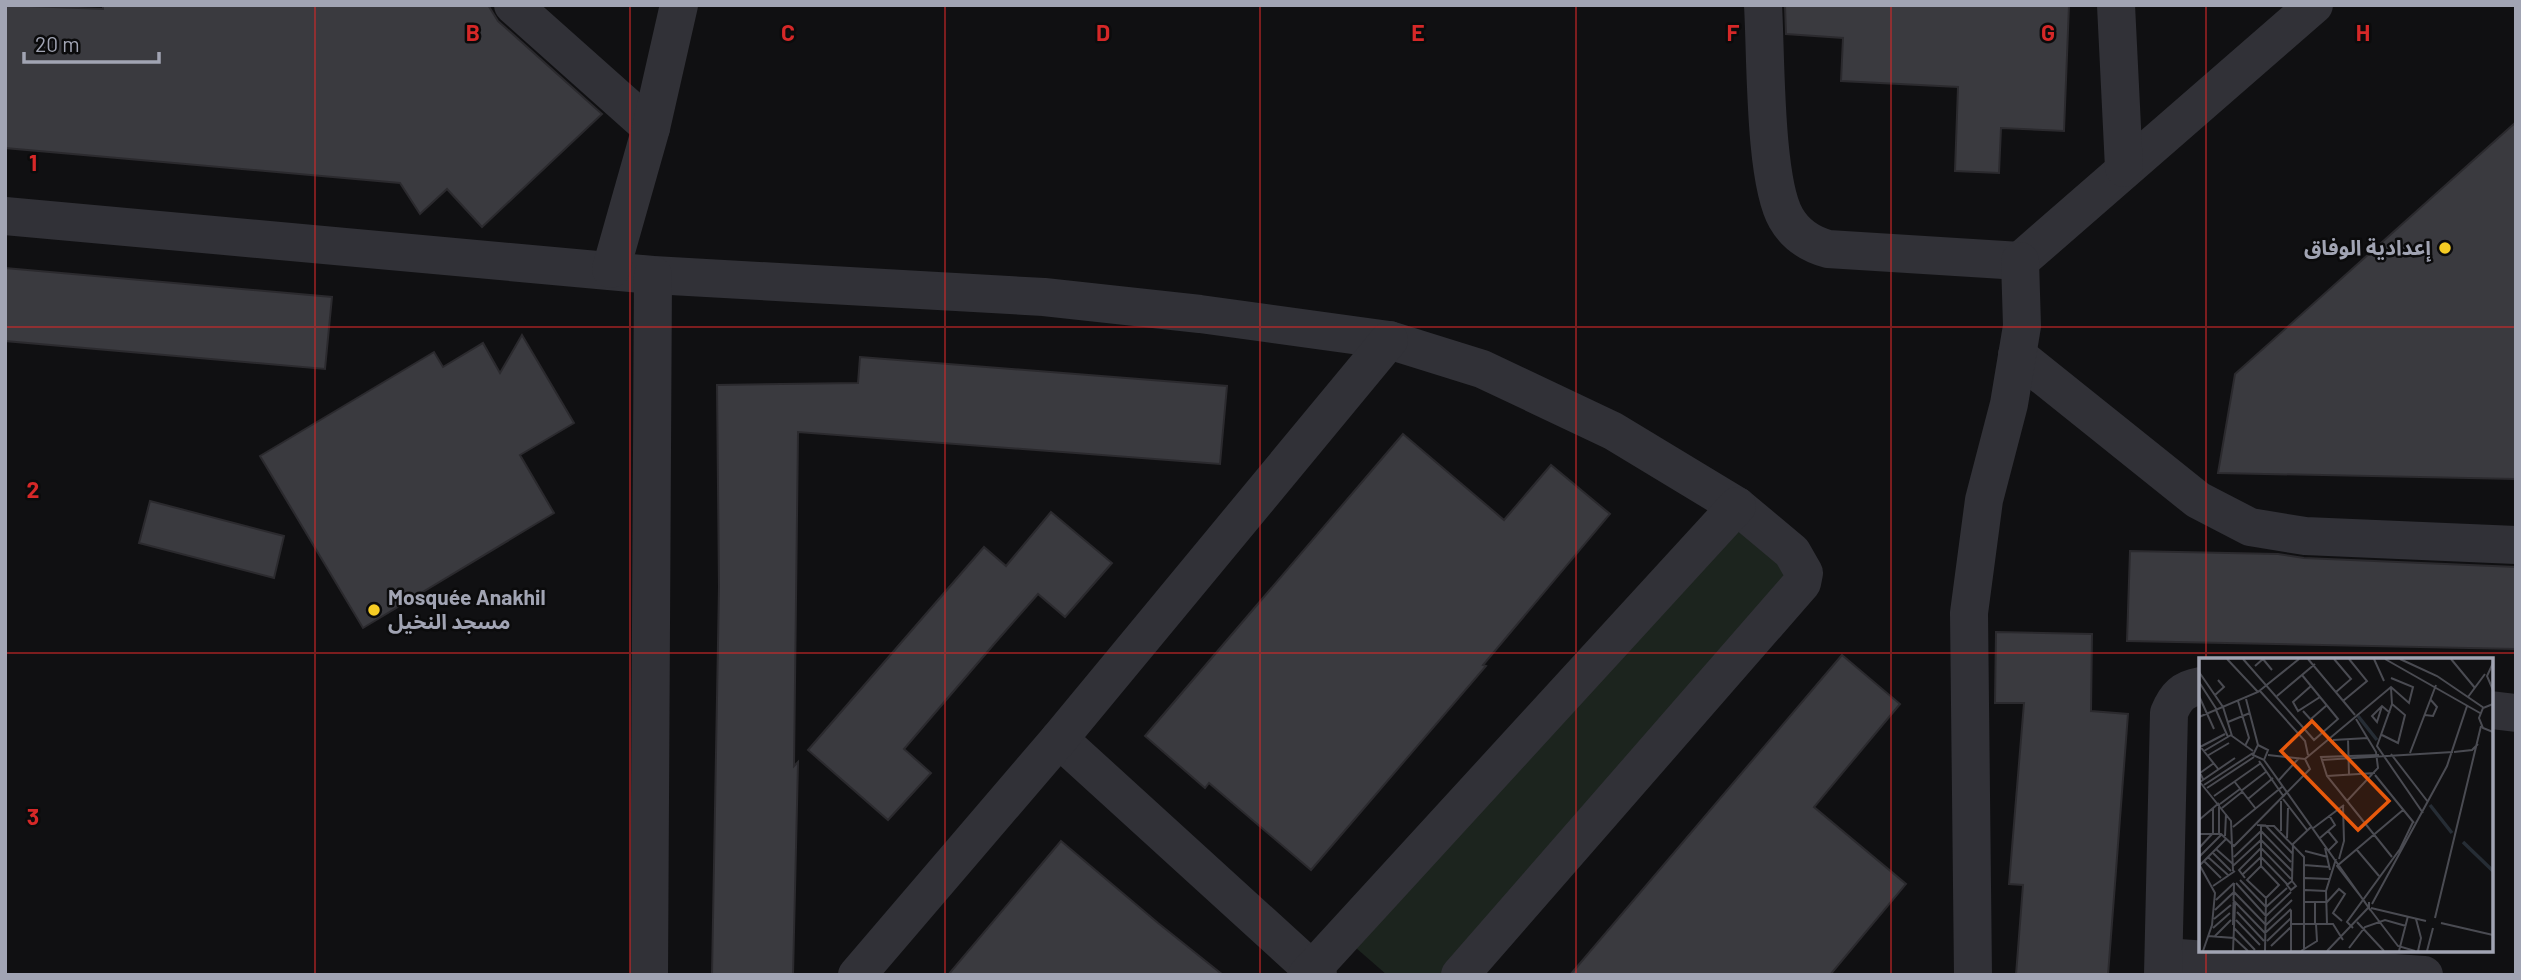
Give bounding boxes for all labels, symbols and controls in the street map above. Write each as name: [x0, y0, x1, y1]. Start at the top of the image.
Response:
text: B: [466, 18, 480, 46]
text: C: [781, 18, 795, 46]
text: D: [1096, 18, 1110, 46]
text: E: [1411, 18, 1425, 46]
text: F: [1727, 18, 1740, 46]
text: G: [2041, 18, 2055, 46]
text: H: [2356, 18, 2370, 46]
scale bar: [24, 21, 159, 65]
text: 20 m: [35, 31, 80, 56]
text: 1: [29, 148, 37, 176]
place label: إعدادية الوفاق: [2304, 234, 2432, 262]
marker: إعدادية الوفاق: [2437, 240, 2453, 256]
text: 2: [27, 475, 39, 503]
place label: Mosquée Anakhil مسجد النخيل: [388, 584, 546, 634]
marker: Mosquée Anakhil مسجد النخيل: [366, 602, 382, 618]
inset map: [2199, 658, 2493, 952]
text: 3: [27, 802, 39, 830]

